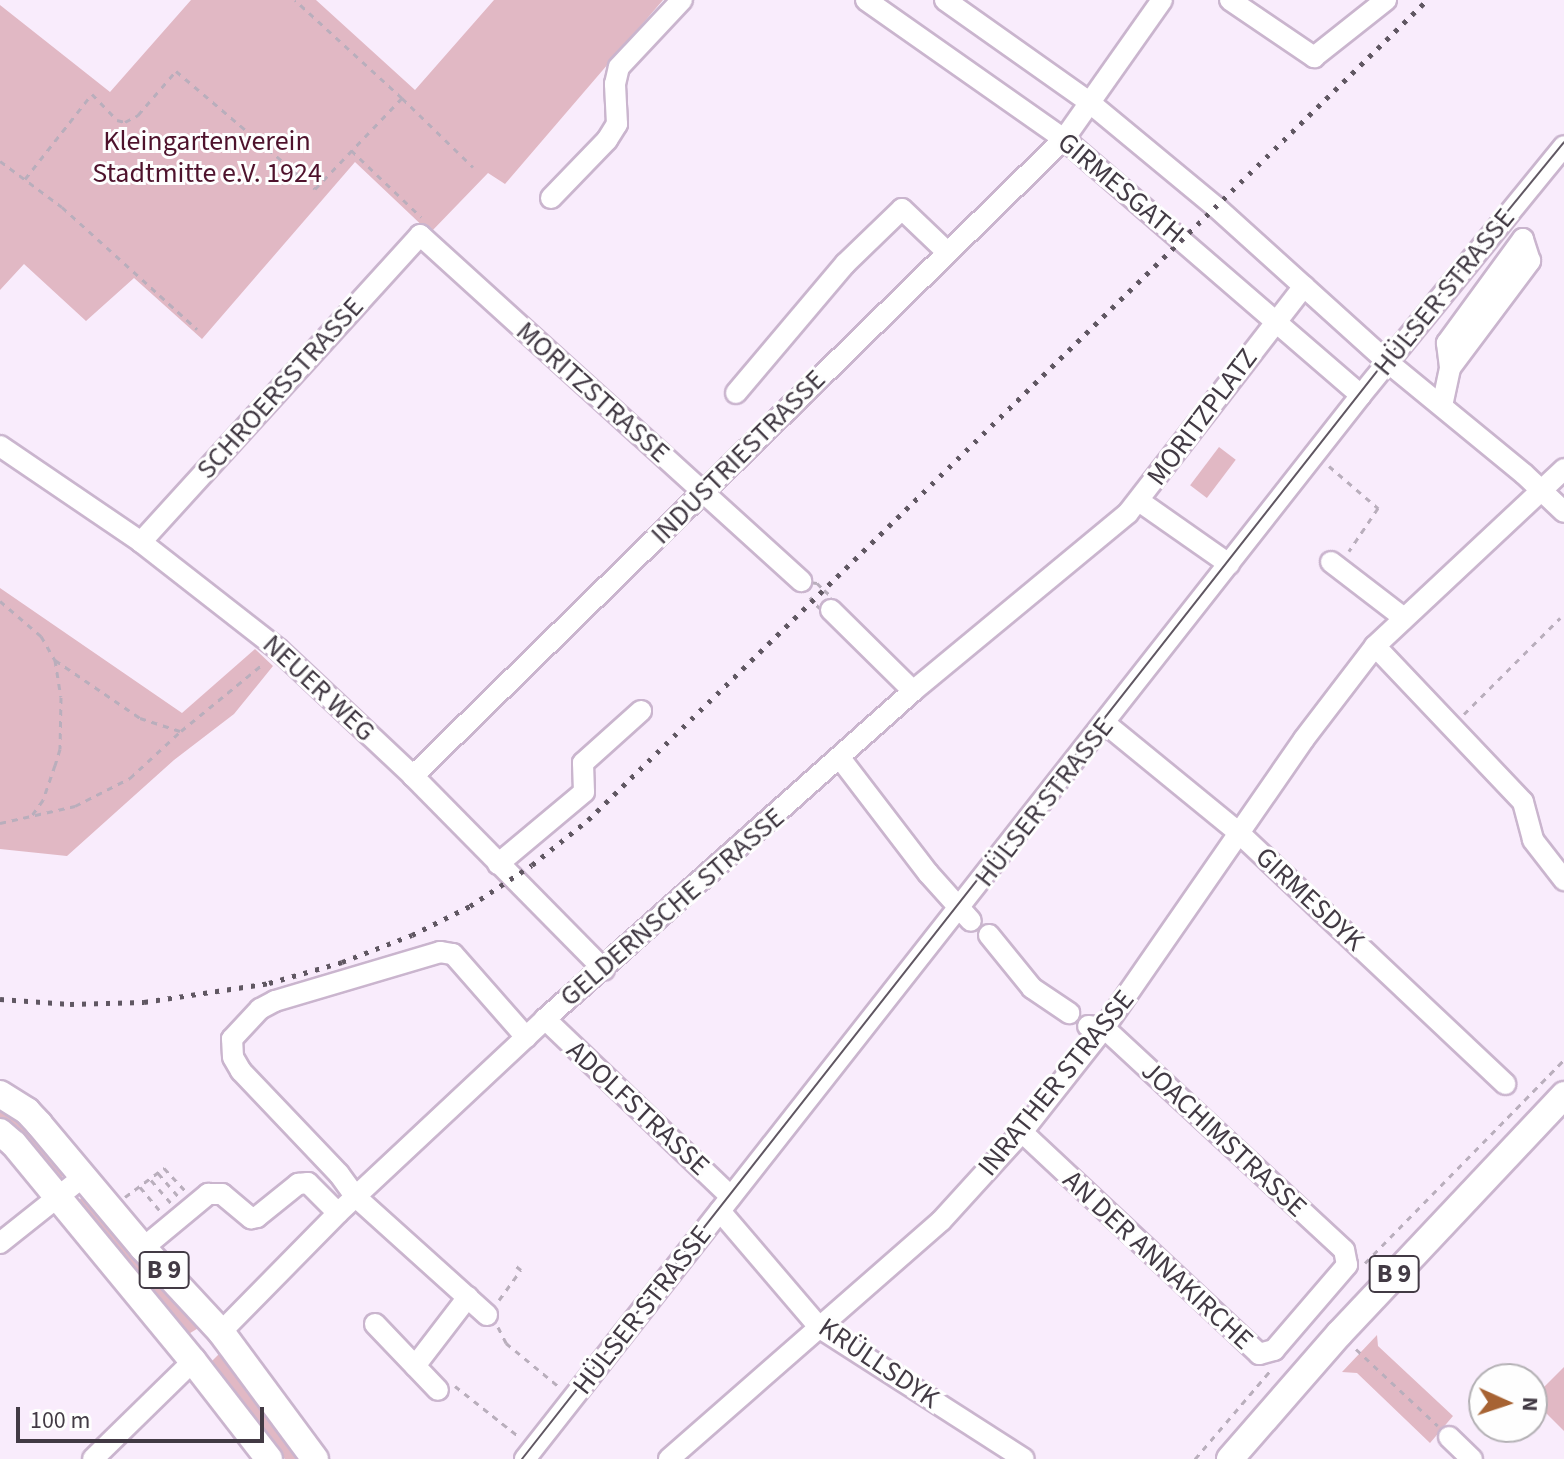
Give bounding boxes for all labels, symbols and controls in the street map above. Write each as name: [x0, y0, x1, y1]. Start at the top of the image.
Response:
park label: Kleingartenverein Stadtmitte e.V. 1924: [92, 124, 322, 190]
street label: GIRMESGATH: [1051, 125, 1191, 251]
street label: HÜLSER STRASSE: [1366, 202, 1522, 382]
street label: SCHROERSSTRASSE: [189, 290, 371, 486]
street label: MORITZSTRASSE: [509, 314, 677, 470]
street label: MORITZPLATZ: [1140, 342, 1264, 492]
street label: INDUSTRIESTRASSE: [644, 363, 832, 551]
street label: NEUER WEG: [256, 628, 382, 748]
street label: HÜLSER STRASSE: [968, 711, 1120, 893]
street label: GELDERNSCHE STRASSE: [553, 801, 791, 1013]
street label: GIRMESDYK: [1249, 840, 1371, 958]
street label: INRATHER STRASSE: [971, 983, 1141, 1183]
street label: ADOLFSTRASSE: [560, 1033, 716, 1183]
street label: JOACHIMSTRASSE: [1135, 1054, 1313, 1224]
street label: AN DER ANNAKIRCHE: [1056, 1163, 1260, 1357]
street label: HÜLSER STRASSE: [566, 1219, 718, 1401]
road number: B 9: [138, 1248, 190, 1292]
road number: B 9: [1368, 1252, 1420, 1296]
street label: KRÜLLSDYK: [812, 1311, 946, 1415]
north arrow: [1468, 1363, 1548, 1443]
scale bar: [20, 1391, 268, 1441]
text: N: [1514, 1396, 1546, 1412]
text: 100 m: [30, 1403, 90, 1438]

